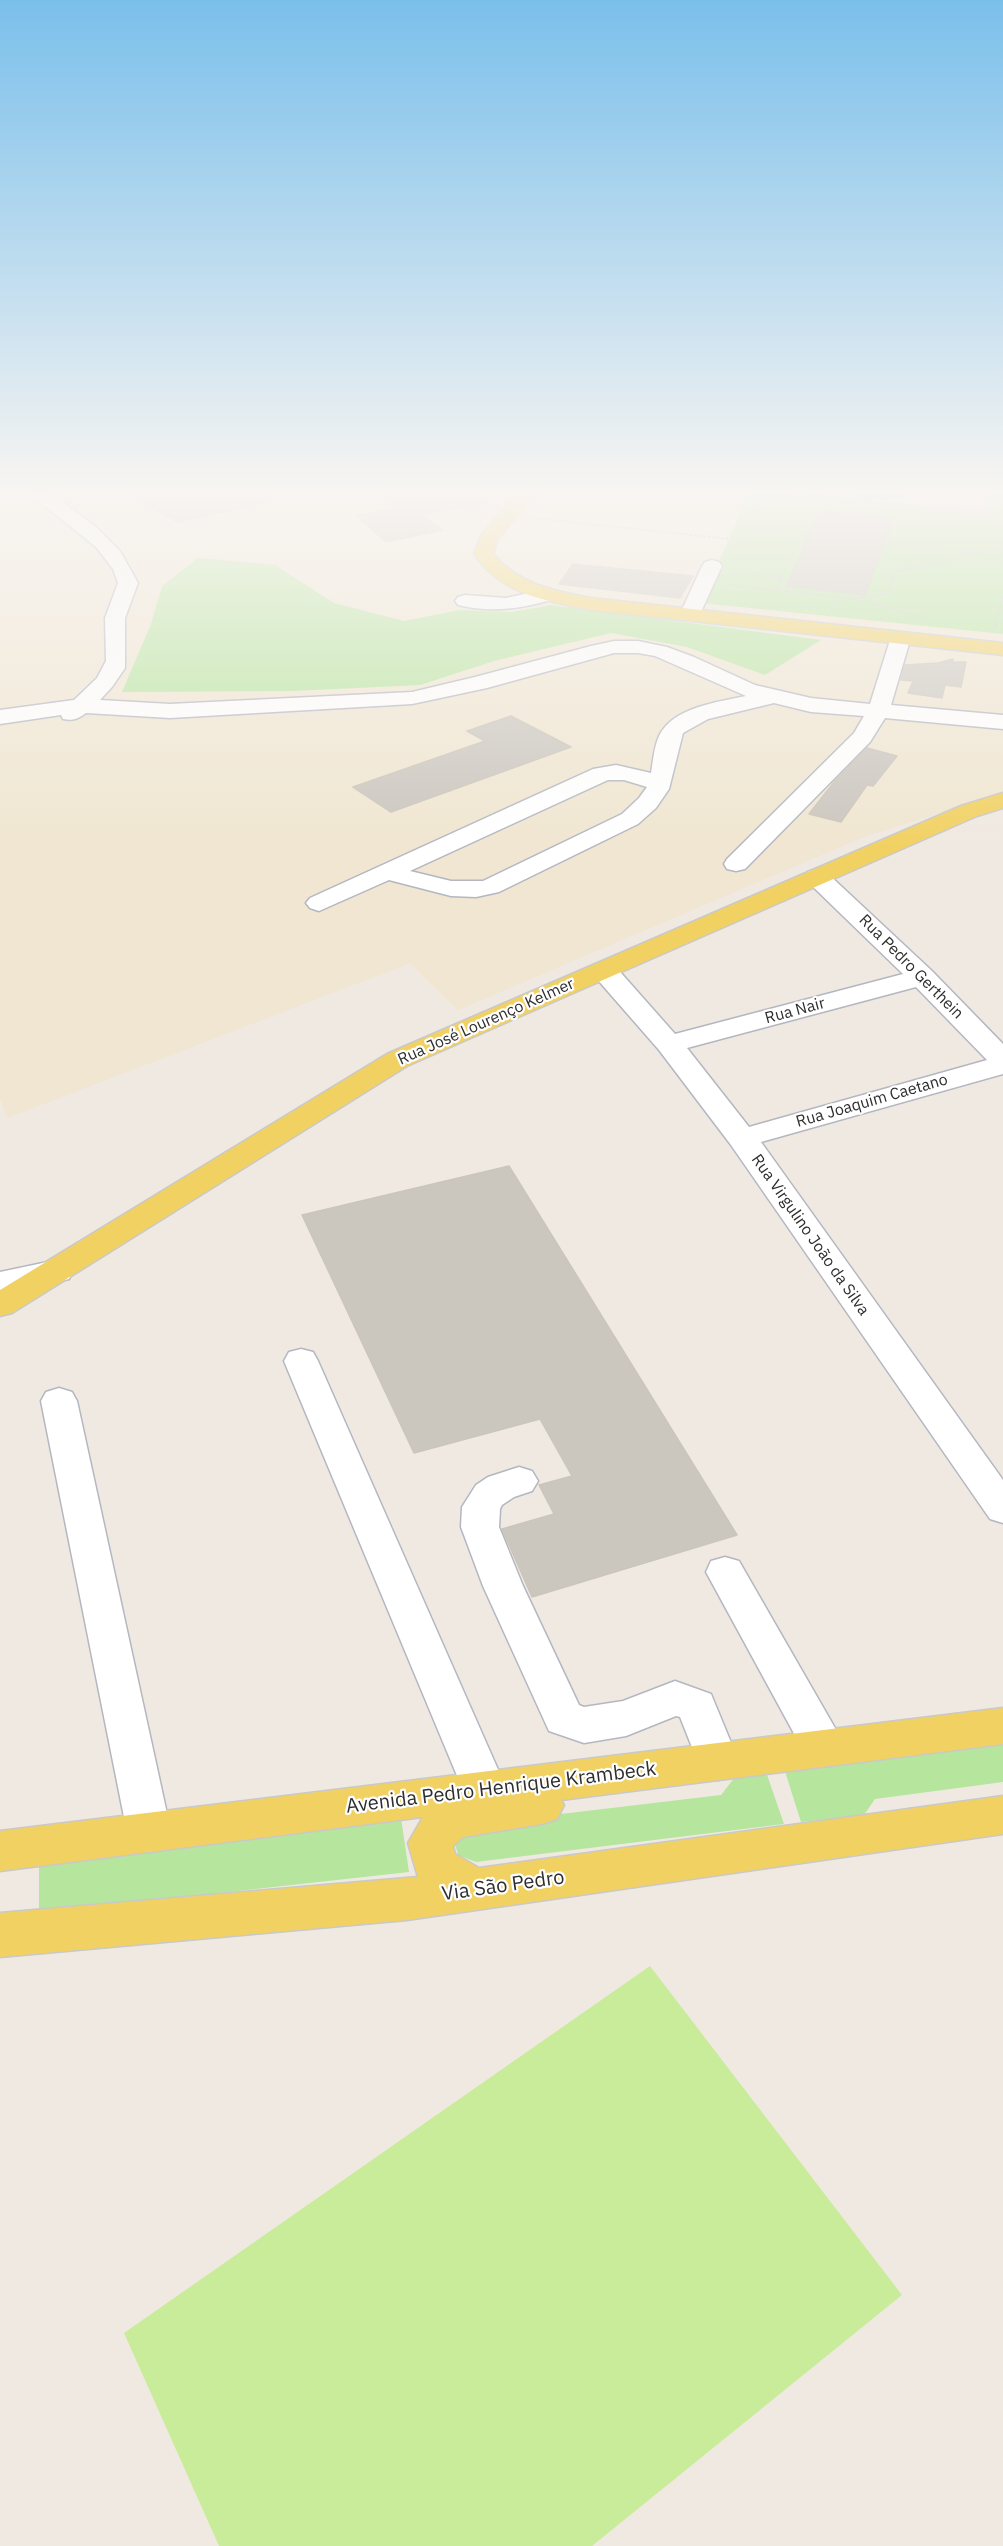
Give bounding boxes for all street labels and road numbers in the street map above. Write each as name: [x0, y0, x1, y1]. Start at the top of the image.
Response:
street label: Rua Pedro Gerthein: [855, 911, 967, 1023]
street label: Rua José Lourenço Kelmer: [395, 974, 577, 1070]
street label: Rua Nair: [763, 994, 827, 1028]
street label: Rua Joaquim Caetano: [794, 1070, 950, 1132]
street label: Rua Virgulino João da Silva: [747, 1151, 873, 1319]
street label: Avenida Pedro Henrique Krambeck: [344, 1757, 658, 1819]
street label: Via São Pedro: [440, 1866, 566, 1906]

